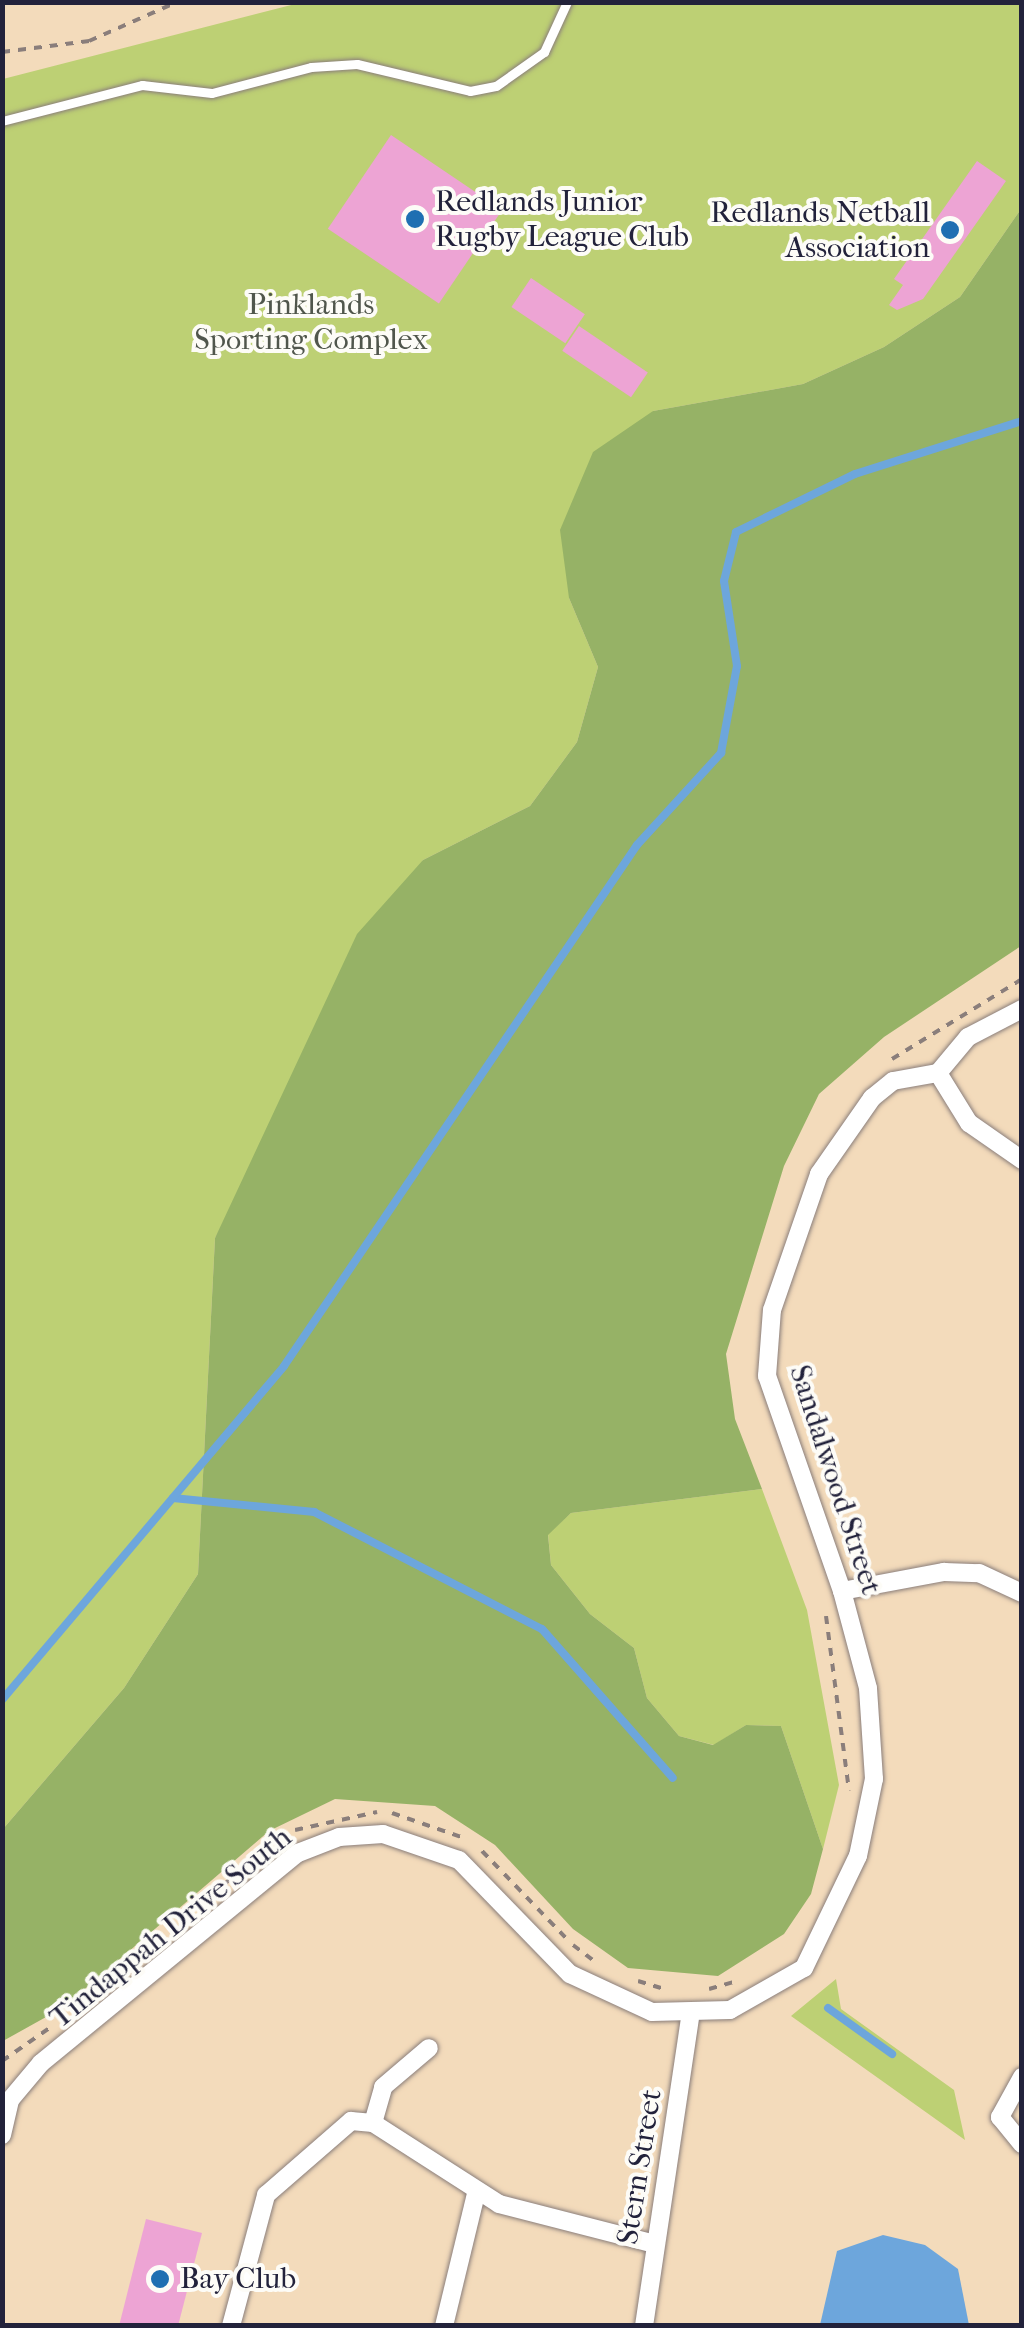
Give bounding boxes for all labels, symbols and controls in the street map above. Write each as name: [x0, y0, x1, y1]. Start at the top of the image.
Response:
place label: Redlands Junior Rugby League Club: [435, 184, 689, 254]
place label: Redlands Netball Association: [710, 195, 930, 266]
marker: Redlands Junior Rugby League Club: [404, 208, 426, 230]
marker: Redlands Netball Association: [939, 219, 961, 241]
park label: Pinklands Sporting Complex: [194, 287, 428, 358]
street label: Sandalwood Street: [781, 1361, 889, 1599]
street label: Tindappah Drive South: [43, 1820, 299, 2036]
street label: Stern Street: [610, 2087, 670, 2247]
place label: Bay Club: [180, 2261, 296, 2297]
marker: Bay Club: [149, 2268, 171, 2290]

